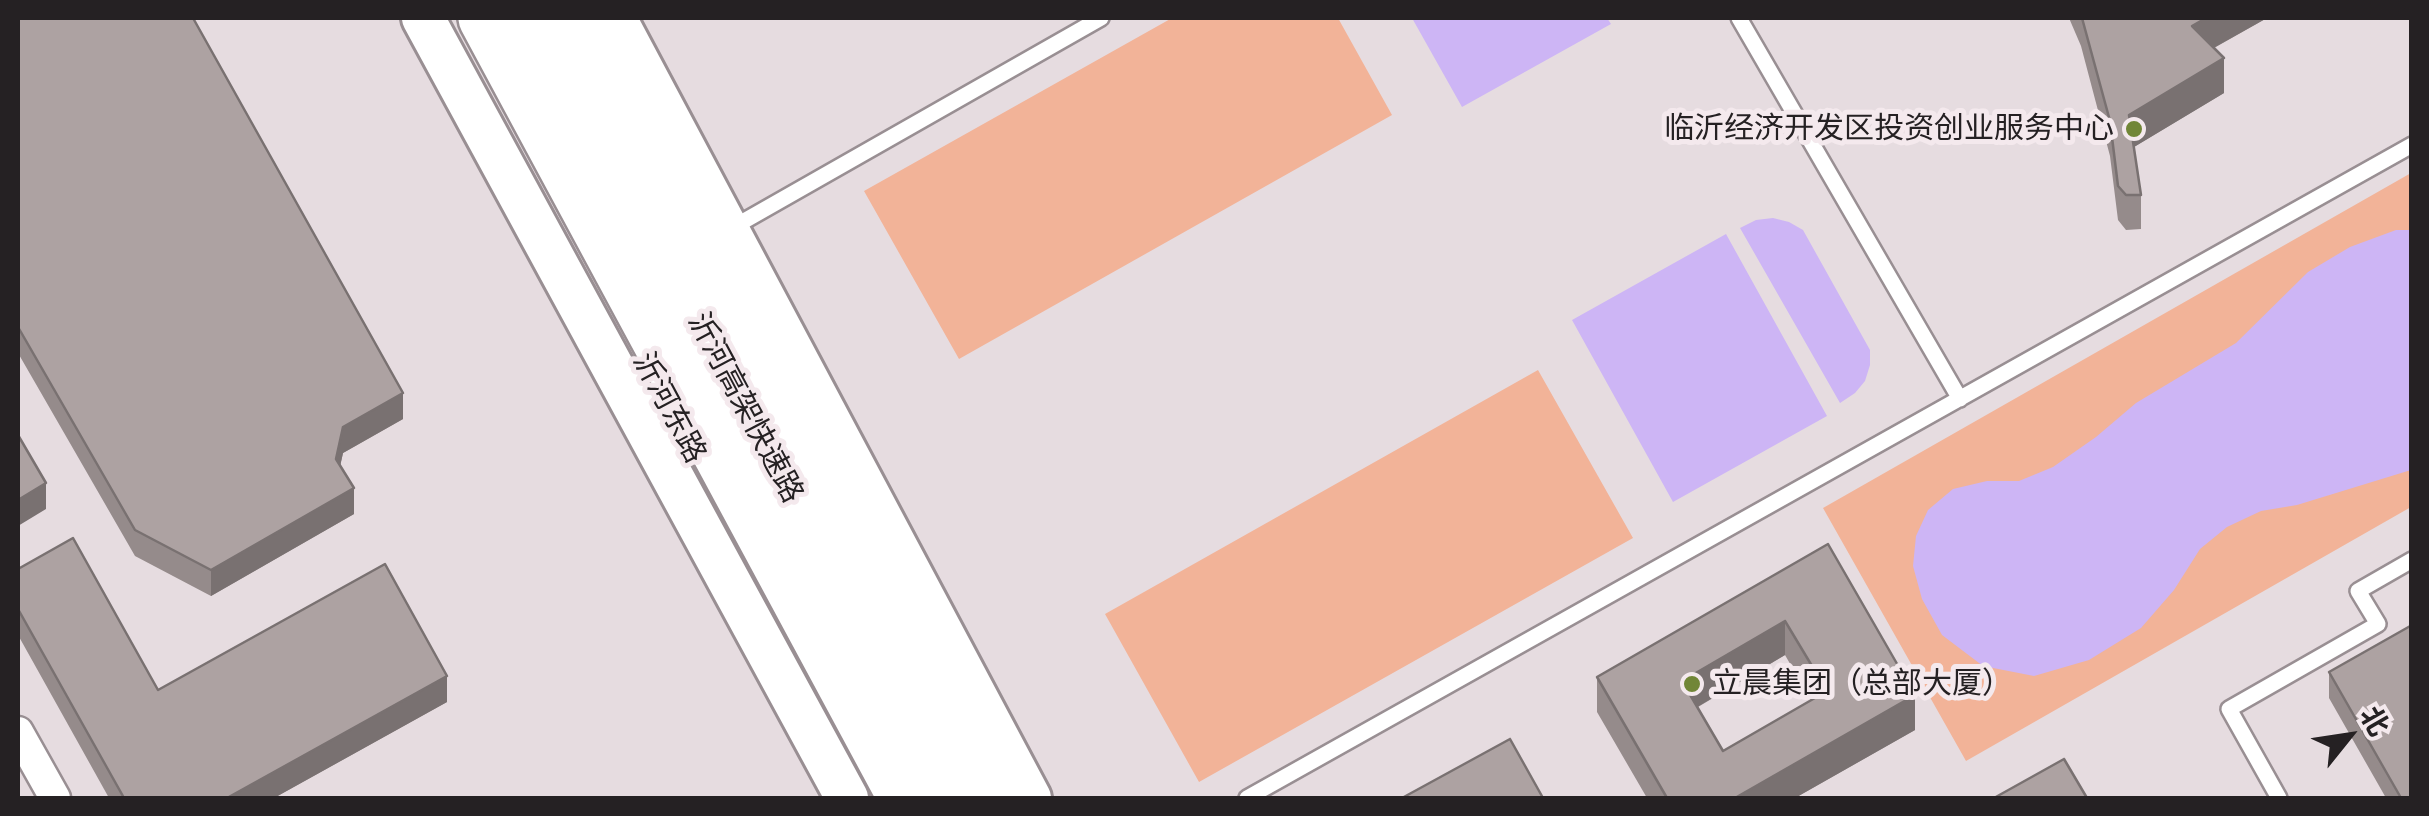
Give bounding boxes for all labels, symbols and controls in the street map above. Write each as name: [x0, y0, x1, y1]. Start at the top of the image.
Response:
place label: 临沂经济开发区投资创业服务中心: [1664, 111, 2114, 147]
marker: 临沂经济开发区投资创业服务中心: [2123, 118, 2145, 140]
street label: 沂河高架快速路: [680, 307, 810, 509]
street label: 沂河东路: [625, 347, 713, 469]
place label: 立晨集团（总部大厦）: [1712, 666, 2012, 702]
marker: 立晨集团（总部大厦）: [1681, 673, 1703, 695]
north arrow: [2299, 686, 2399, 786]
text: 北: [2353, 700, 2397, 742]

